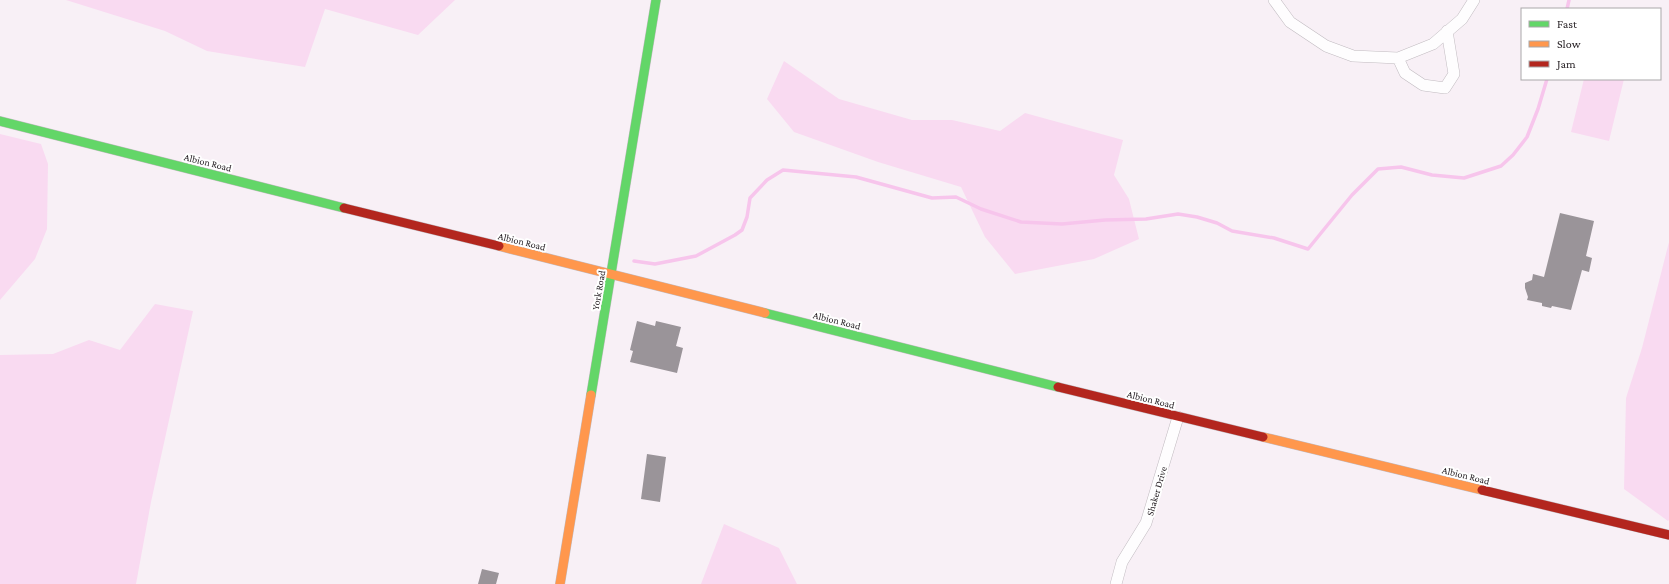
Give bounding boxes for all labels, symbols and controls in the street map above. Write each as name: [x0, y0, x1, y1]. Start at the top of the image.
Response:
legend: [1521, 8, 1661, 80]
text: Fast: [1557, 17, 1578, 31]
text: Slow: [1557, 37, 1581, 51]
text: Jam: [1556, 57, 1576, 71]
street label: Albion Road: [183, 151, 233, 174]
street label: Albion Road: [497, 230, 547, 253]
street label: York Road: [590, 269, 608, 311]
street label: Albion Road: [812, 309, 862, 332]
street label: Albion Road: [1126, 388, 1176, 411]
street label: Albion Road: [1441, 464, 1491, 487]
street label: Shaker Drive: [1144, 465, 1169, 517]

